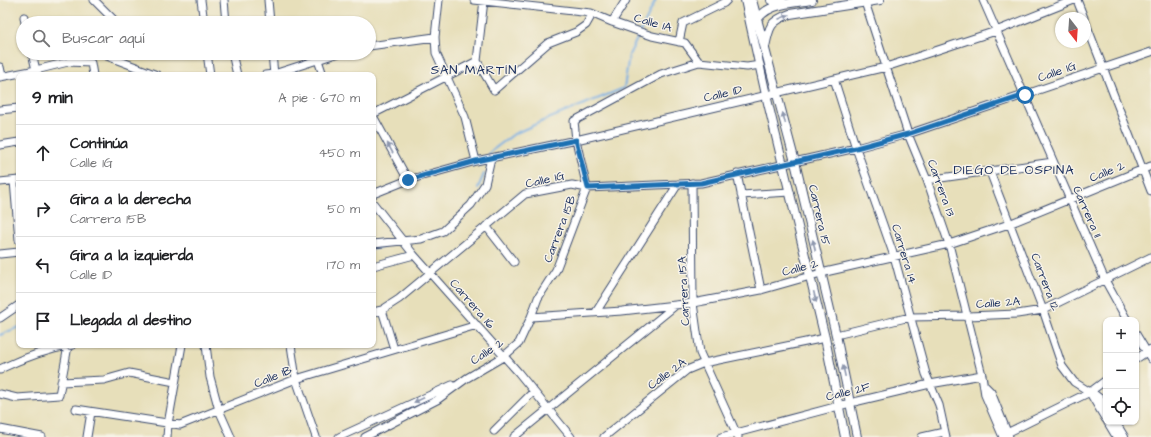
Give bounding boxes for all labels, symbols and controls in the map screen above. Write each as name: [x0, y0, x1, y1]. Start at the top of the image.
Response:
street label: Calle 1A: [632, 9, 674, 37]
north arrow: [1055, 12, 1091, 48]
one-way arrow: [778, 14, 789, 20]
search box: [16, 16, 376, 60]
icon: search: [30, 27, 52, 49]
text: Buscar aquí: [62, 28, 144, 49]
street label: Calle 1G: [1036, 57, 1079, 86]
district label: SAN MARTÍN: [431, 61, 517, 79]
street label: Calle 1D: [702, 81, 744, 107]
text: 9 min: [32, 86, 73, 110]
route start: [1016, 86, 1034, 104]
text: A pie · 670 m: [278, 89, 360, 107]
one-way arrow: [780, 112, 786, 125]
text: Continúa: [70, 133, 128, 154]
icon: ahead: [32, 142, 54, 164]
one-way arrow: [387, 142, 394, 154]
text: 450 m: [318, 144, 360, 162]
text: Calle 1G: [70, 154, 113, 172]
street label: Carrera 13: [923, 157, 959, 219]
street label: Calle 2: [1087, 157, 1127, 187]
district label: DIEGO DE OSPINA: [953, 161, 1075, 179]
street label: Calle 1G: [524, 167, 567, 193]
route end: [399, 171, 417, 189]
street label: Carrera 15: [804, 183, 834, 248]
street label: Carrera 11: [1068, 183, 1106, 241]
text: Gira a la derecha: [70, 189, 191, 210]
street label: Carrera 15B: [539, 193, 581, 265]
icon: right: [32, 198, 54, 220]
text: 50 m: [327, 200, 360, 218]
text: Carrera 15B: [70, 210, 146, 228]
street label: Carrera 14: [887, 222, 921, 286]
one-way arrow: [811, 239, 817, 251]
text: Gira a la izquierda: [70, 245, 193, 266]
street label: Carrera 12: [1026, 251, 1064, 313]
icon: left: [32, 254, 54, 276]
street label: Calle 2: [780, 255, 820, 281]
text: 170 m: [327, 256, 360, 274]
street label: Carrera 15A: [674, 256, 694, 326]
text: Calle 1D: [70, 266, 112, 284]
street label: Carrera 16: [446, 275, 499, 333]
one-way arrow: [812, 291, 818, 303]
street label: Calle 2A: [975, 293, 1021, 313]
icon: arrive: [32, 310, 54, 332]
text: Llegada al destino: [70, 310, 191, 331]
map controls: [1103, 317, 1139, 425]
button: +: [1103, 317, 1139, 353]
street label: Calle 2: [467, 335, 507, 369]
button: −: [1103, 353, 1139, 389]
street label: Calle 2A: [644, 354, 690, 394]
street label: Calle 1B: [251, 362, 295, 392]
one-way arrow: [840, 365, 846, 377]
street label: Calle 2F: [824, 378, 872, 406]
button: locate: [1103, 389, 1139, 425]
one-way arrow: [413, 397, 425, 403]

